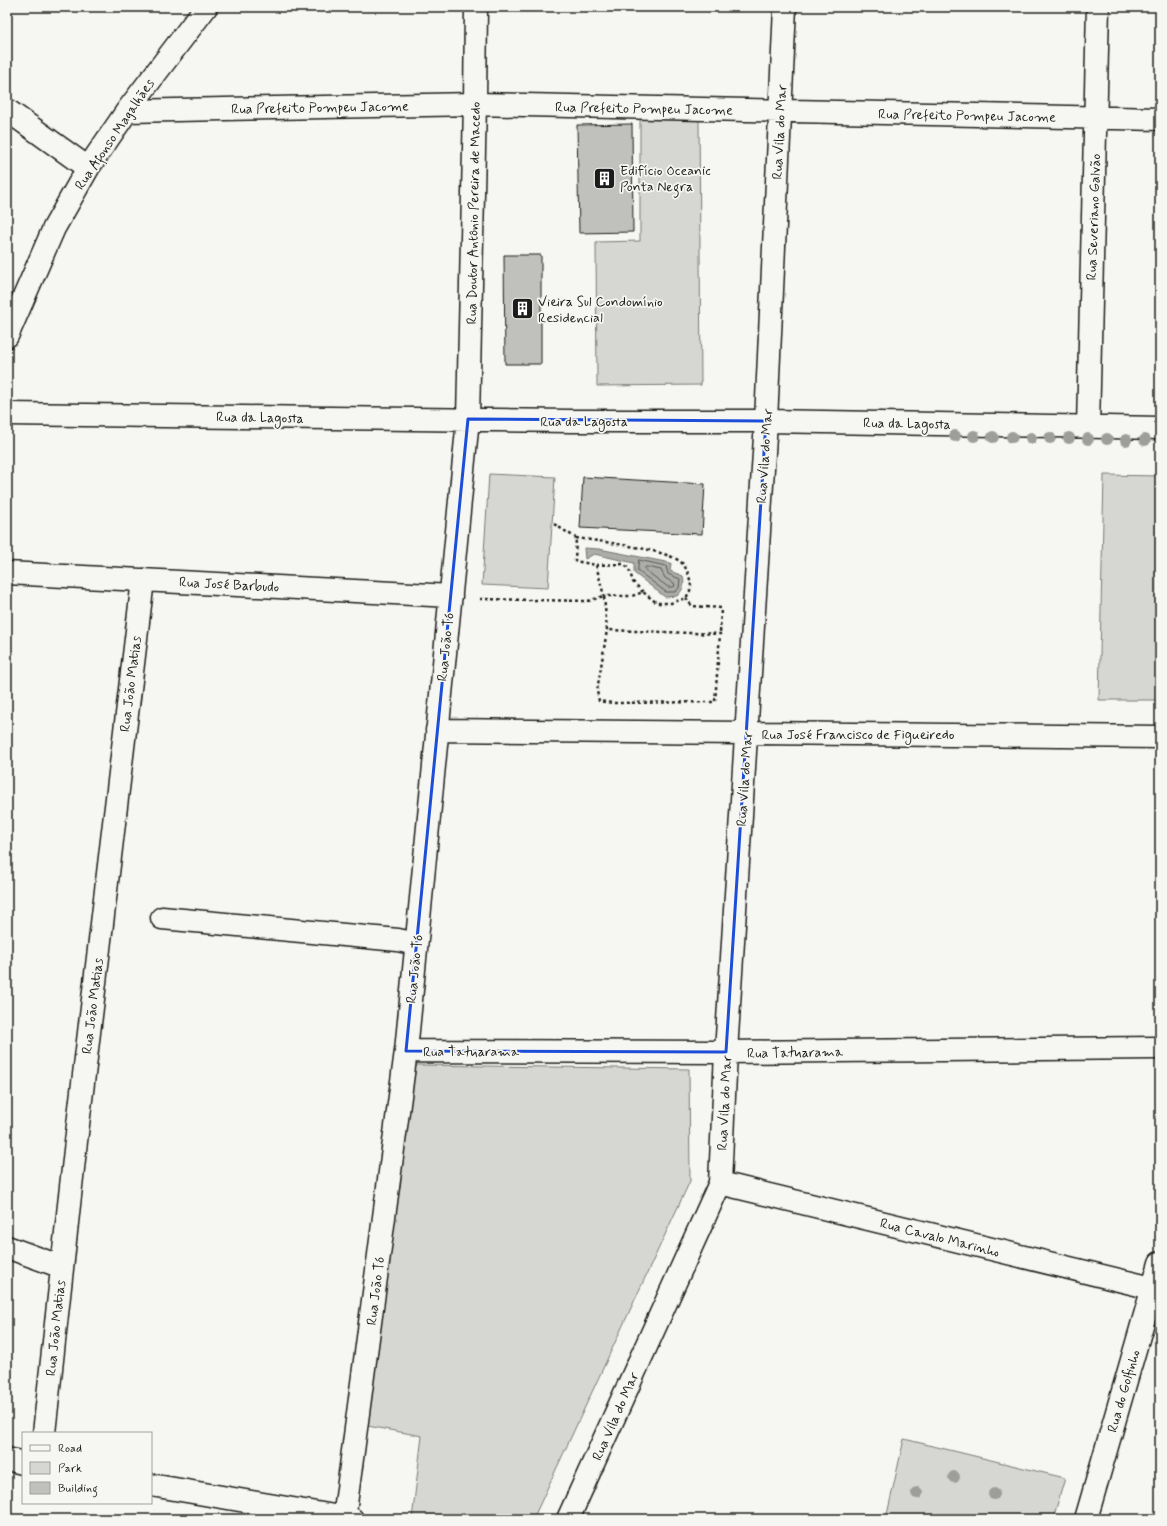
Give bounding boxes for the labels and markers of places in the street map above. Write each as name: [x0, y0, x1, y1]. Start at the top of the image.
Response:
place label: Edifício Oceanic Ponta Negra: [620, 162, 711, 198]
building icon: Edifício Oceanic Ponta Negra: [592, 165, 618, 191]
place label: Vieira Sul Condomínio Residencial: [538, 293, 663, 327]
building icon: Vieira Sul Condomínio Residencial: [510, 296, 536, 322]

